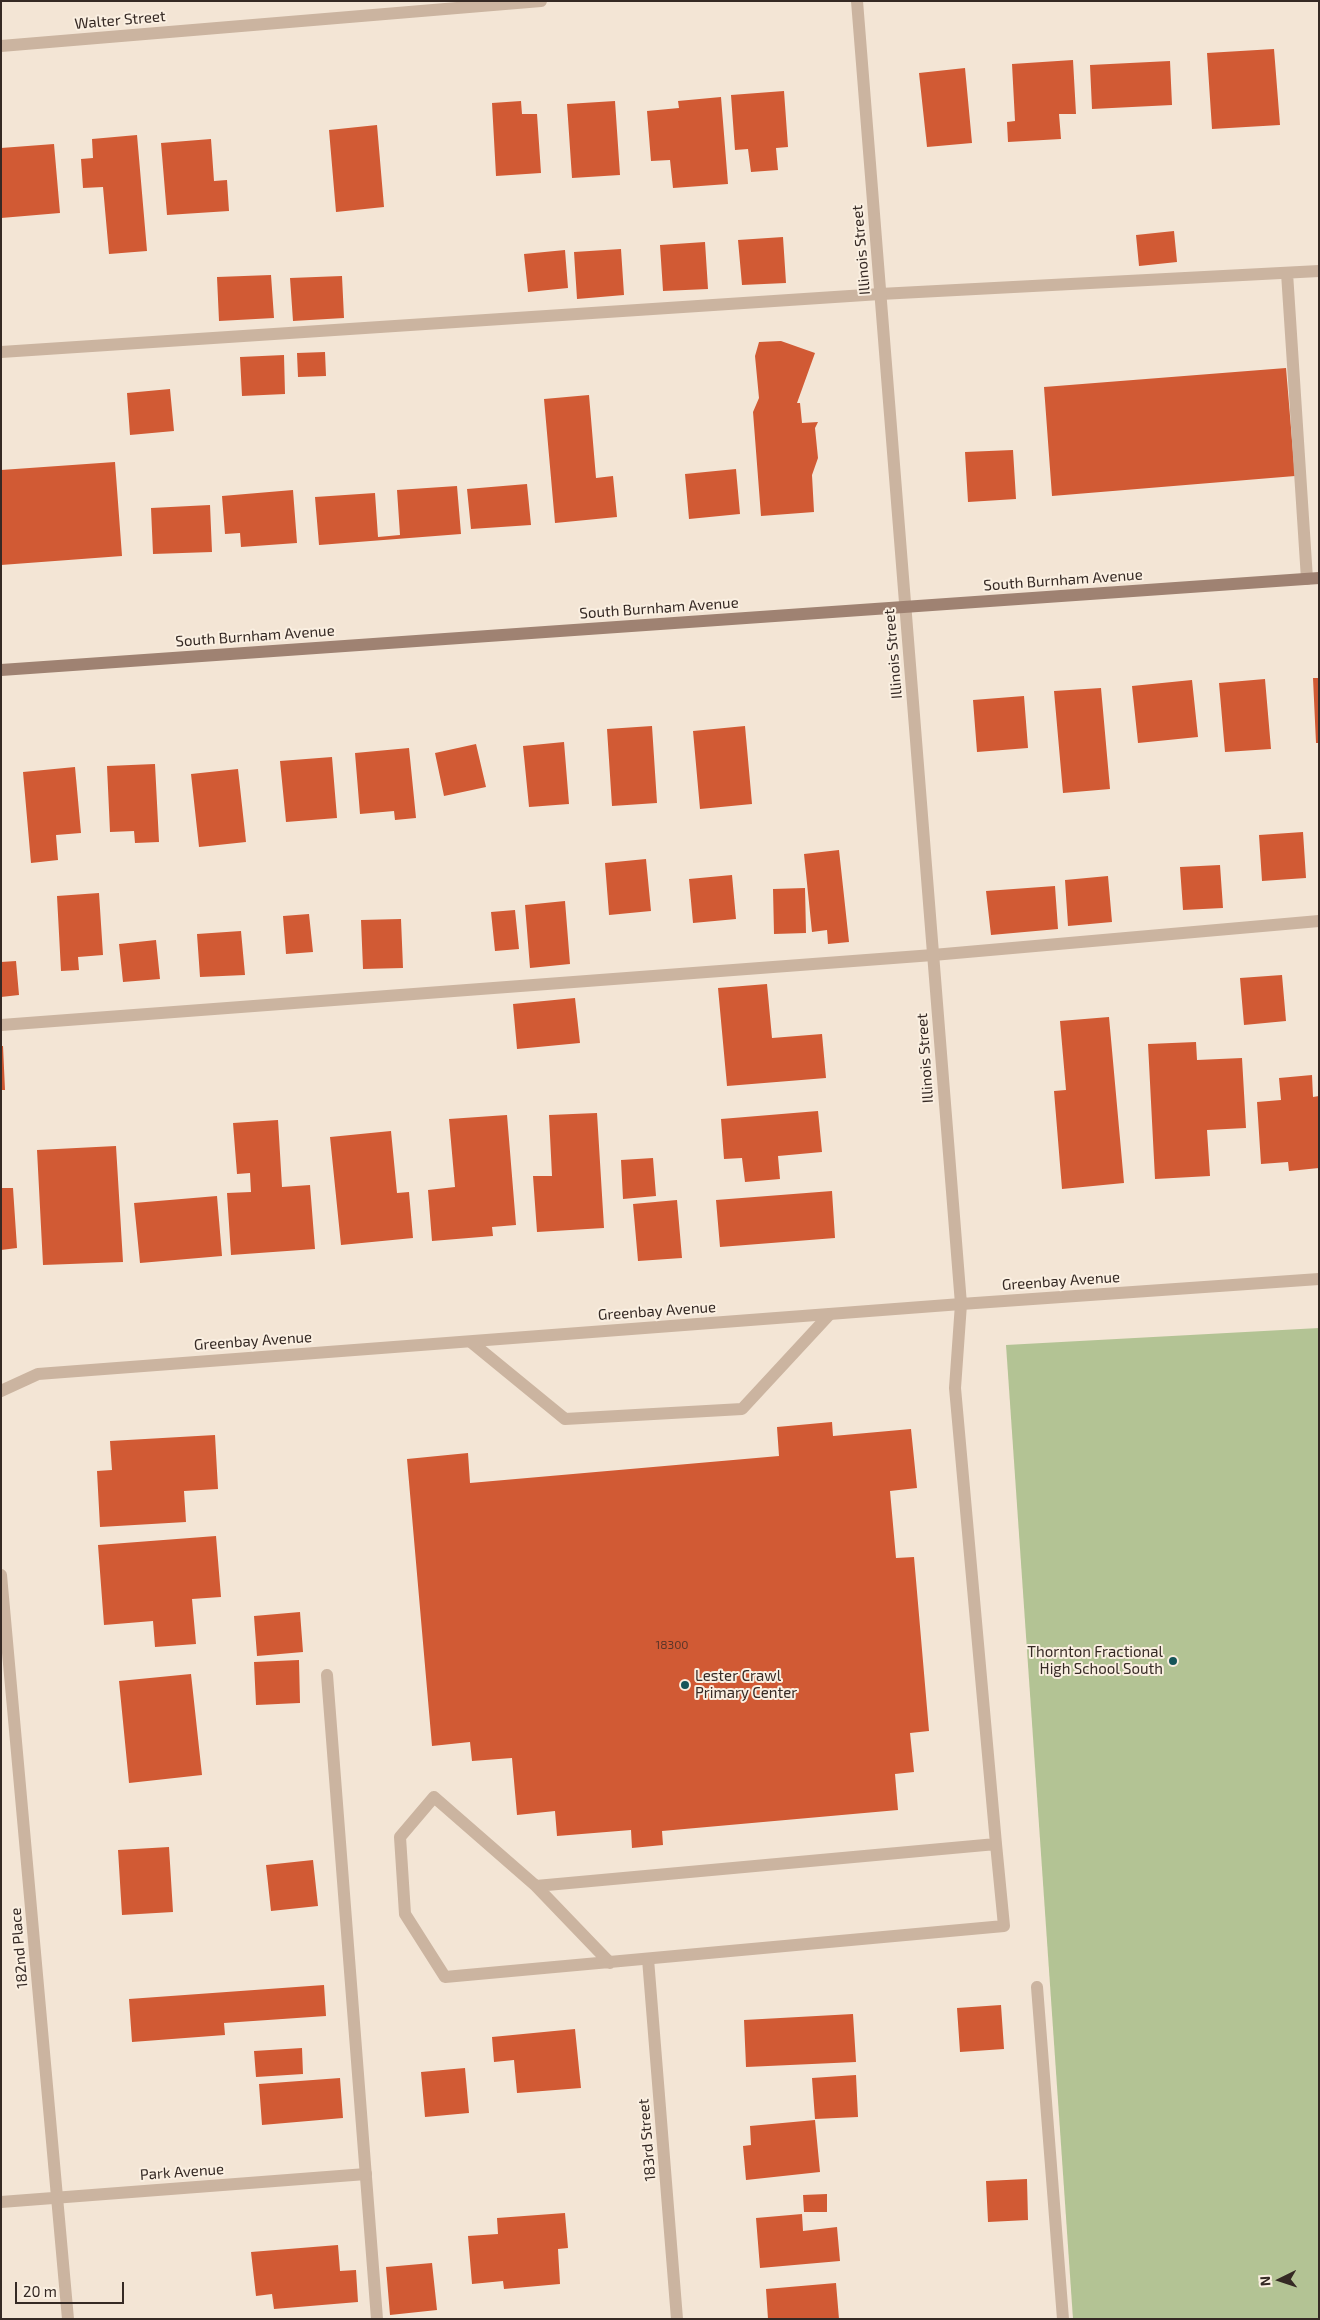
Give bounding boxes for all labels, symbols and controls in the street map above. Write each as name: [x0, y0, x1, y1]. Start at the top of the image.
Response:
street label: Walter Street: [74, 7, 166, 33]
street label: Illinois Street: [848, 204, 874, 296]
street label: South Burnham Avenue: [983, 565, 1143, 595]
street label: South Burnham Avenue: [579, 593, 739, 623]
street label: Illinois Street: [880, 608, 906, 700]
street label: South Burnham Avenue: [175, 621, 335, 651]
street label: Illinois Street: [913, 1012, 937, 1104]
street label: Greenbay Avenue: [1001, 1268, 1121, 1294]
street label: Greenbay Avenue: [597, 1298, 717, 1324]
street label: Greenbay Avenue: [193, 1328, 313, 1354]
house number: 18300: [655, 1638, 689, 1652]
place label: Thornton Fractional High School South: [1027, 1643, 1163, 1678]
marker: Thornton Fractional High School South: [1167, 1655, 1179, 1667]
place label: Lester Crawl Primary Center: [695, 1667, 797, 1702]
marker: Lester Crawl Primary Center: [679, 1679, 691, 1691]
street label: 182nd Place: [7, 1907, 31, 1989]
street label: 183rd Street: [634, 2098, 660, 2182]
street label: Park Avenue: [139, 2160, 225, 2184]
north arrow: [1255, 2255, 1305, 2305]
scale bar: [18, 2272, 126, 2304]
text: N: [1256, 2275, 1273, 2287]
text: 20 m: [23, 2282, 57, 2300]

